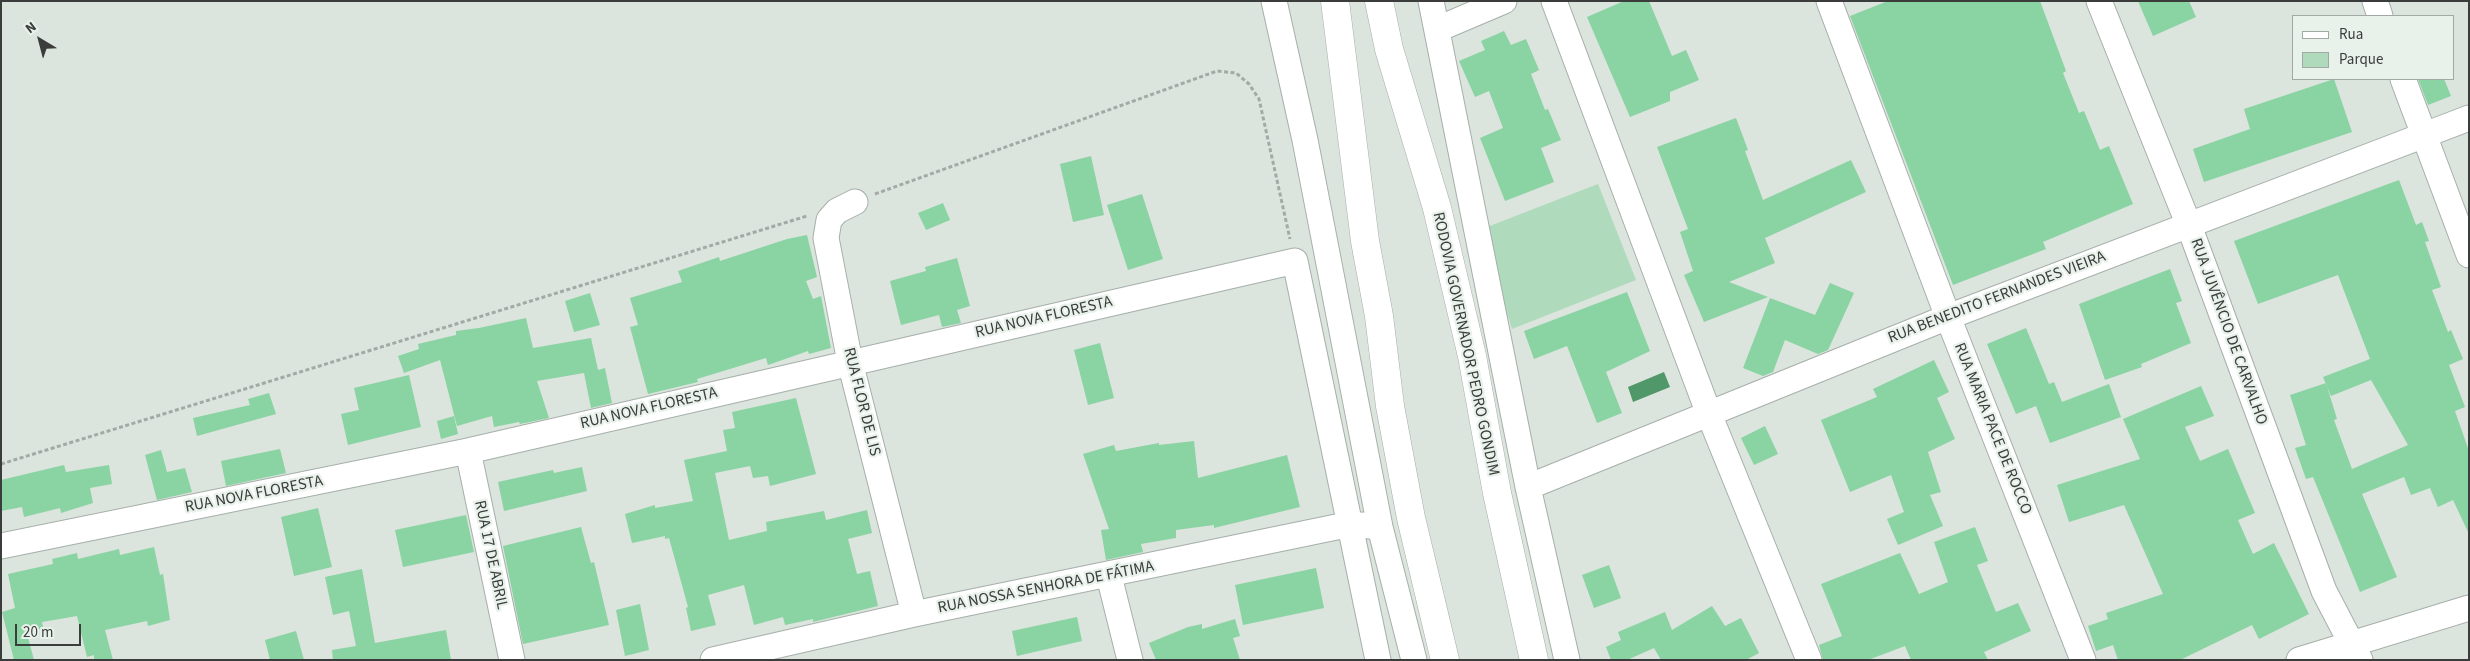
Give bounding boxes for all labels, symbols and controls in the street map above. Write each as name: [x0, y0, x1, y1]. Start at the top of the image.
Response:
north arrow: [15, 15, 65, 65]
legend: [2292, 15, 2455, 80]
text: N: [21, 17, 41, 39]
text: Rua: [2339, 24, 2363, 45]
text: Parque: [2339, 49, 2383, 70]
street label: RODOVIA GOVERNADOR PEDRO GONDIM: [1428, 210, 1502, 478]
street label: RUA JUVÊNCIO DE CARVALHO: [2185, 236, 2271, 428]
street label: RUA BENEDITO FERNANDES VIEIRA: [1886, 248, 2108, 348]
street label: RUA NOVA FLORESTA: [974, 293, 1114, 343]
street label: RUA MARIA PACE DE ROCCO: [1949, 340, 2035, 518]
street label: RUA FLOR DE LIS: [838, 346, 884, 458]
street label: RUA NOVA FLORESTA: [579, 384, 719, 434]
street label: RUA NOVA FLORESTA: [183, 472, 325, 518]
street label: RUA 17 DE ABRIL: [469, 499, 511, 611]
street label: RUA NOSSA SENHORA DE FÁTIMA: [936, 558, 1156, 618]
scale bar: [18, 614, 84, 646]
text: 20 m: [23, 622, 53, 643]

